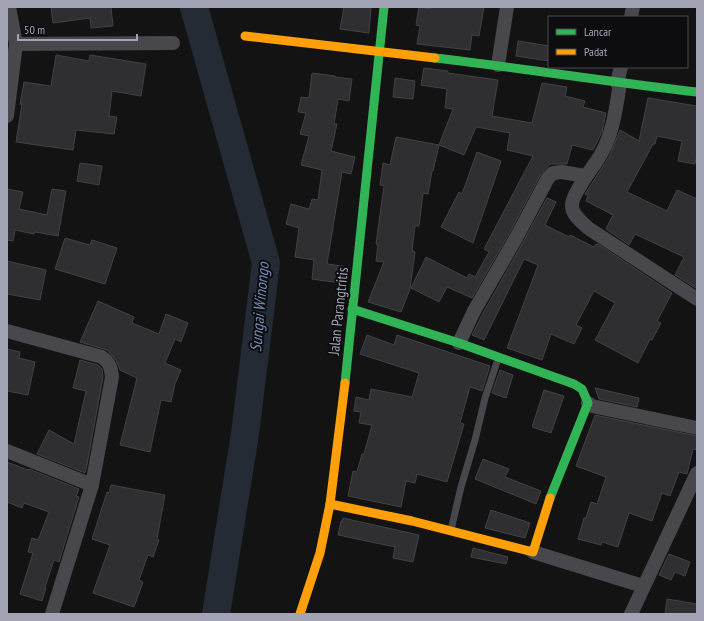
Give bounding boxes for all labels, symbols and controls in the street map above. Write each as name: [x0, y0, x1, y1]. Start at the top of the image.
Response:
scale bar: [18, 16, 137, 42]
legend: [548, 16, 688, 68]
text: 50 m: [24, 22, 45, 37]
text: Lancar: [584, 24, 612, 39]
text: Padat: [584, 44, 608, 59]
water label: Sungai Winongo: [245, 260, 273, 353]
street label: Jalan Parangtritis: [324, 266, 352, 357]

